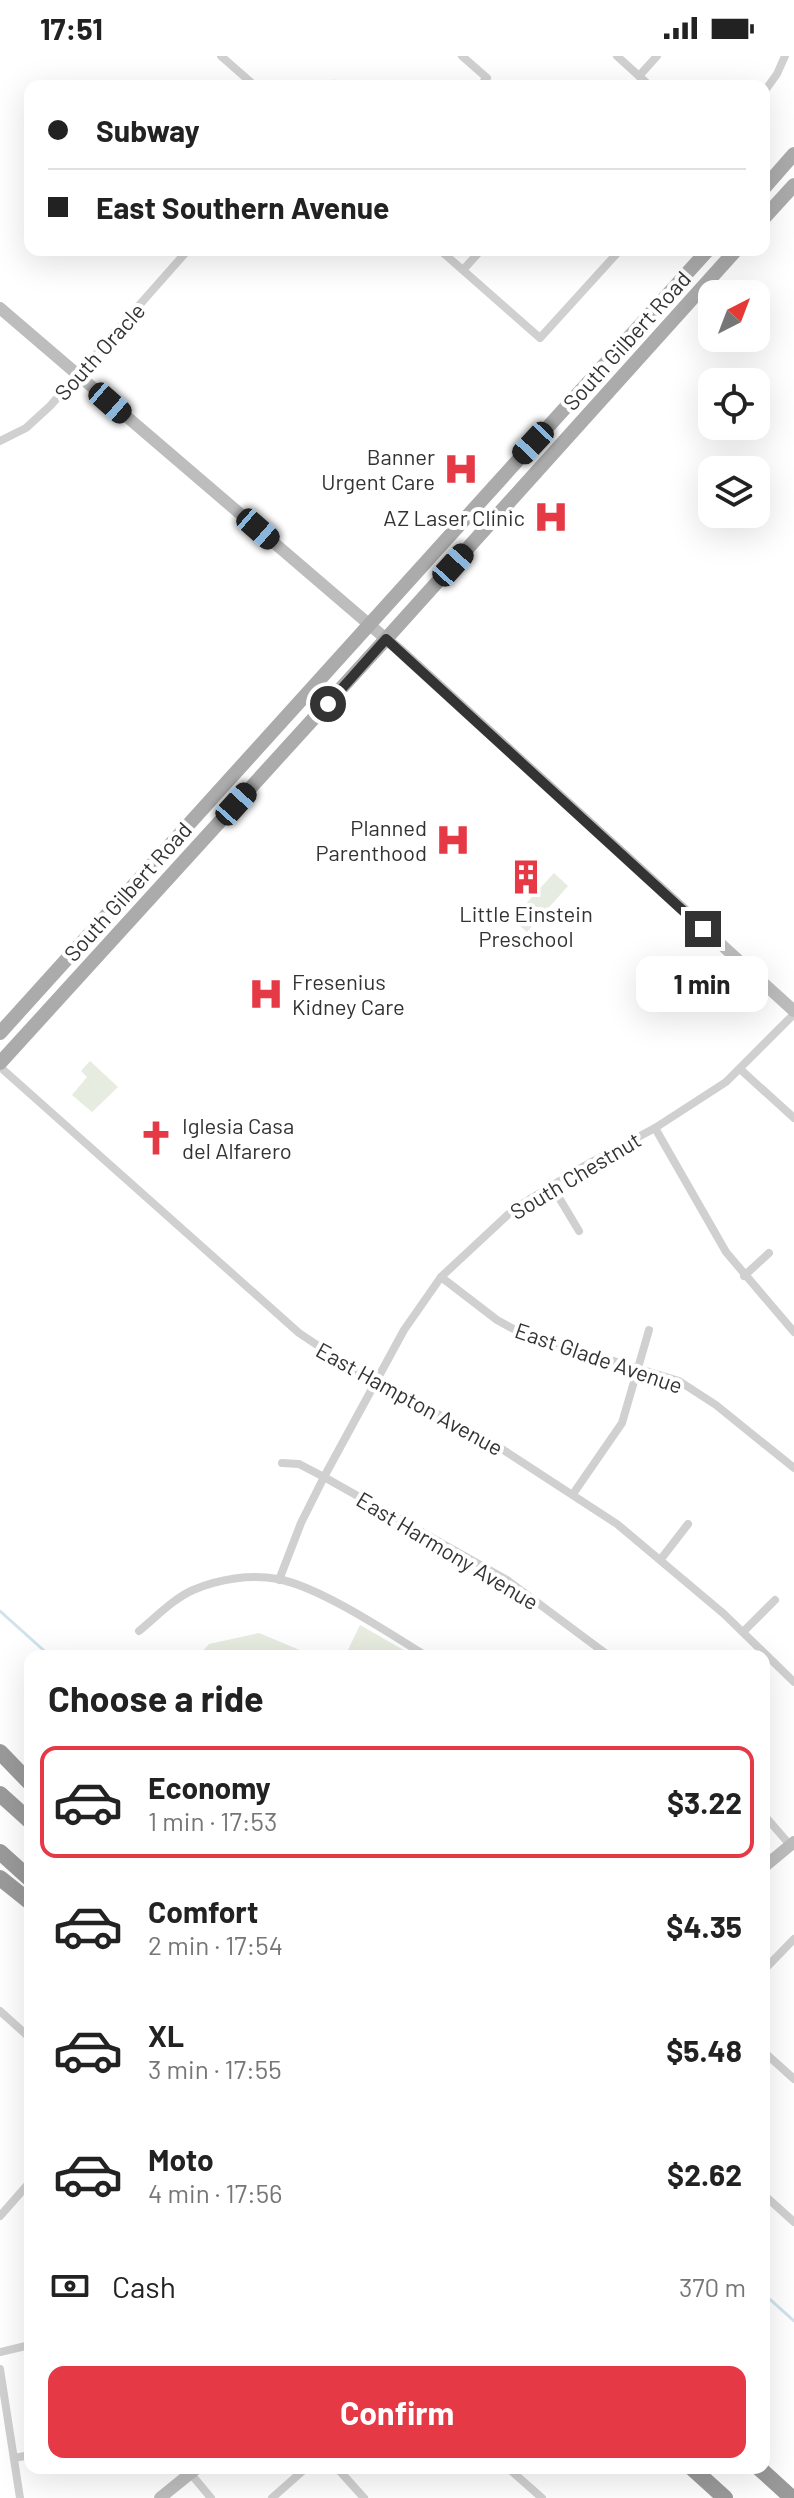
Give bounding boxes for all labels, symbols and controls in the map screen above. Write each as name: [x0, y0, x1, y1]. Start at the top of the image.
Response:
text: 17:51: [40, 10, 103, 46]
text: Subway: [96, 112, 200, 148]
text: East Southern Avenue: [96, 189, 389, 225]
street label: South Gilbert Road: [557, 265, 695, 415]
north arrow: [698, 280, 770, 352]
map controls: [698, 280, 770, 528]
street label: South Oracle: [49, 297, 149, 405]
button: locate: [698, 368, 770, 440]
car: [84, 378, 136, 428]
car: [508, 417, 558, 469]
place label: Banner Urgent Care: [321, 443, 435, 494]
hospital icon: Banner Urgent Care: [442, 450, 480, 488]
button: layers: [698, 456, 770, 528]
hospital icon: AZ Laser Clinic: [532, 498, 570, 536]
car: [232, 504, 284, 554]
place label: AZ Laser Clinic: [383, 504, 525, 530]
car: [428, 539, 478, 591]
route start: [310, 686, 346, 722]
car: [211, 778, 261, 830]
place label: Planned Parenthood: [316, 814, 427, 865]
street label: South Gilbert Road: [58, 816, 196, 966]
hospital icon: Planned Parenthood: [434, 821, 472, 859]
building icon: Little Einstein Preschool: [507, 858, 545, 896]
place label: Little Einstein Preschool: [459, 900, 593, 951]
route end: [685, 911, 721, 947]
callout: 1 min: [637, 957, 769, 1013]
place label: Fresenius Kidney Care: [292, 968, 405, 1019]
text: 1 min: [674, 968, 730, 999]
hospital icon: Fresenius Kidney Care: [247, 975, 285, 1013]
place label: Iglesia Casa del Alfarero: [182, 1112, 294, 1163]
church icon: Iglesia Casa del Alfarero: [137, 1119, 175, 1157]
street label: South Chestnut: [505, 1126, 645, 1224]
street label: East Glade Avenue: [512, 1316, 686, 1398]
street label: East Hampton Avenue: [312, 1336, 508, 1460]
street label: East Harmony Avenue: [352, 1485, 544, 1615]
text: Choose a ride: [48, 1676, 264, 1719]
icon: car: [52, 1766, 124, 1838]
text: Economy: [148, 1769, 271, 1805]
text: $3.22: [667, 1784, 742, 1820]
text: 1 min · 17:53: [148, 1805, 277, 1836]
icon: car: [52, 1890, 124, 1962]
text: Comfort: [148, 1893, 258, 1929]
text: $4.35: [666, 1908, 742, 1944]
text: 2 min · 17:54: [148, 1929, 283, 1960]
icon: car: [52, 2014, 124, 2086]
text: XL: [148, 2017, 184, 2053]
text: $5.48: [666, 2032, 742, 2068]
text: 3 min · 17:55: [148, 2053, 282, 2084]
icon: car: [52, 2138, 124, 2210]
text: Moto: [148, 2141, 214, 2177]
text: $2.62: [667, 2156, 742, 2192]
text: 4 min · 17:56: [148, 2177, 283, 2208]
icon: cash: [48, 2264, 92, 2308]
text: Cash: [112, 2268, 176, 2304]
text: 370 m: [679, 2271, 746, 2302]
button: Confirm: [48, 2366, 746, 2458]

